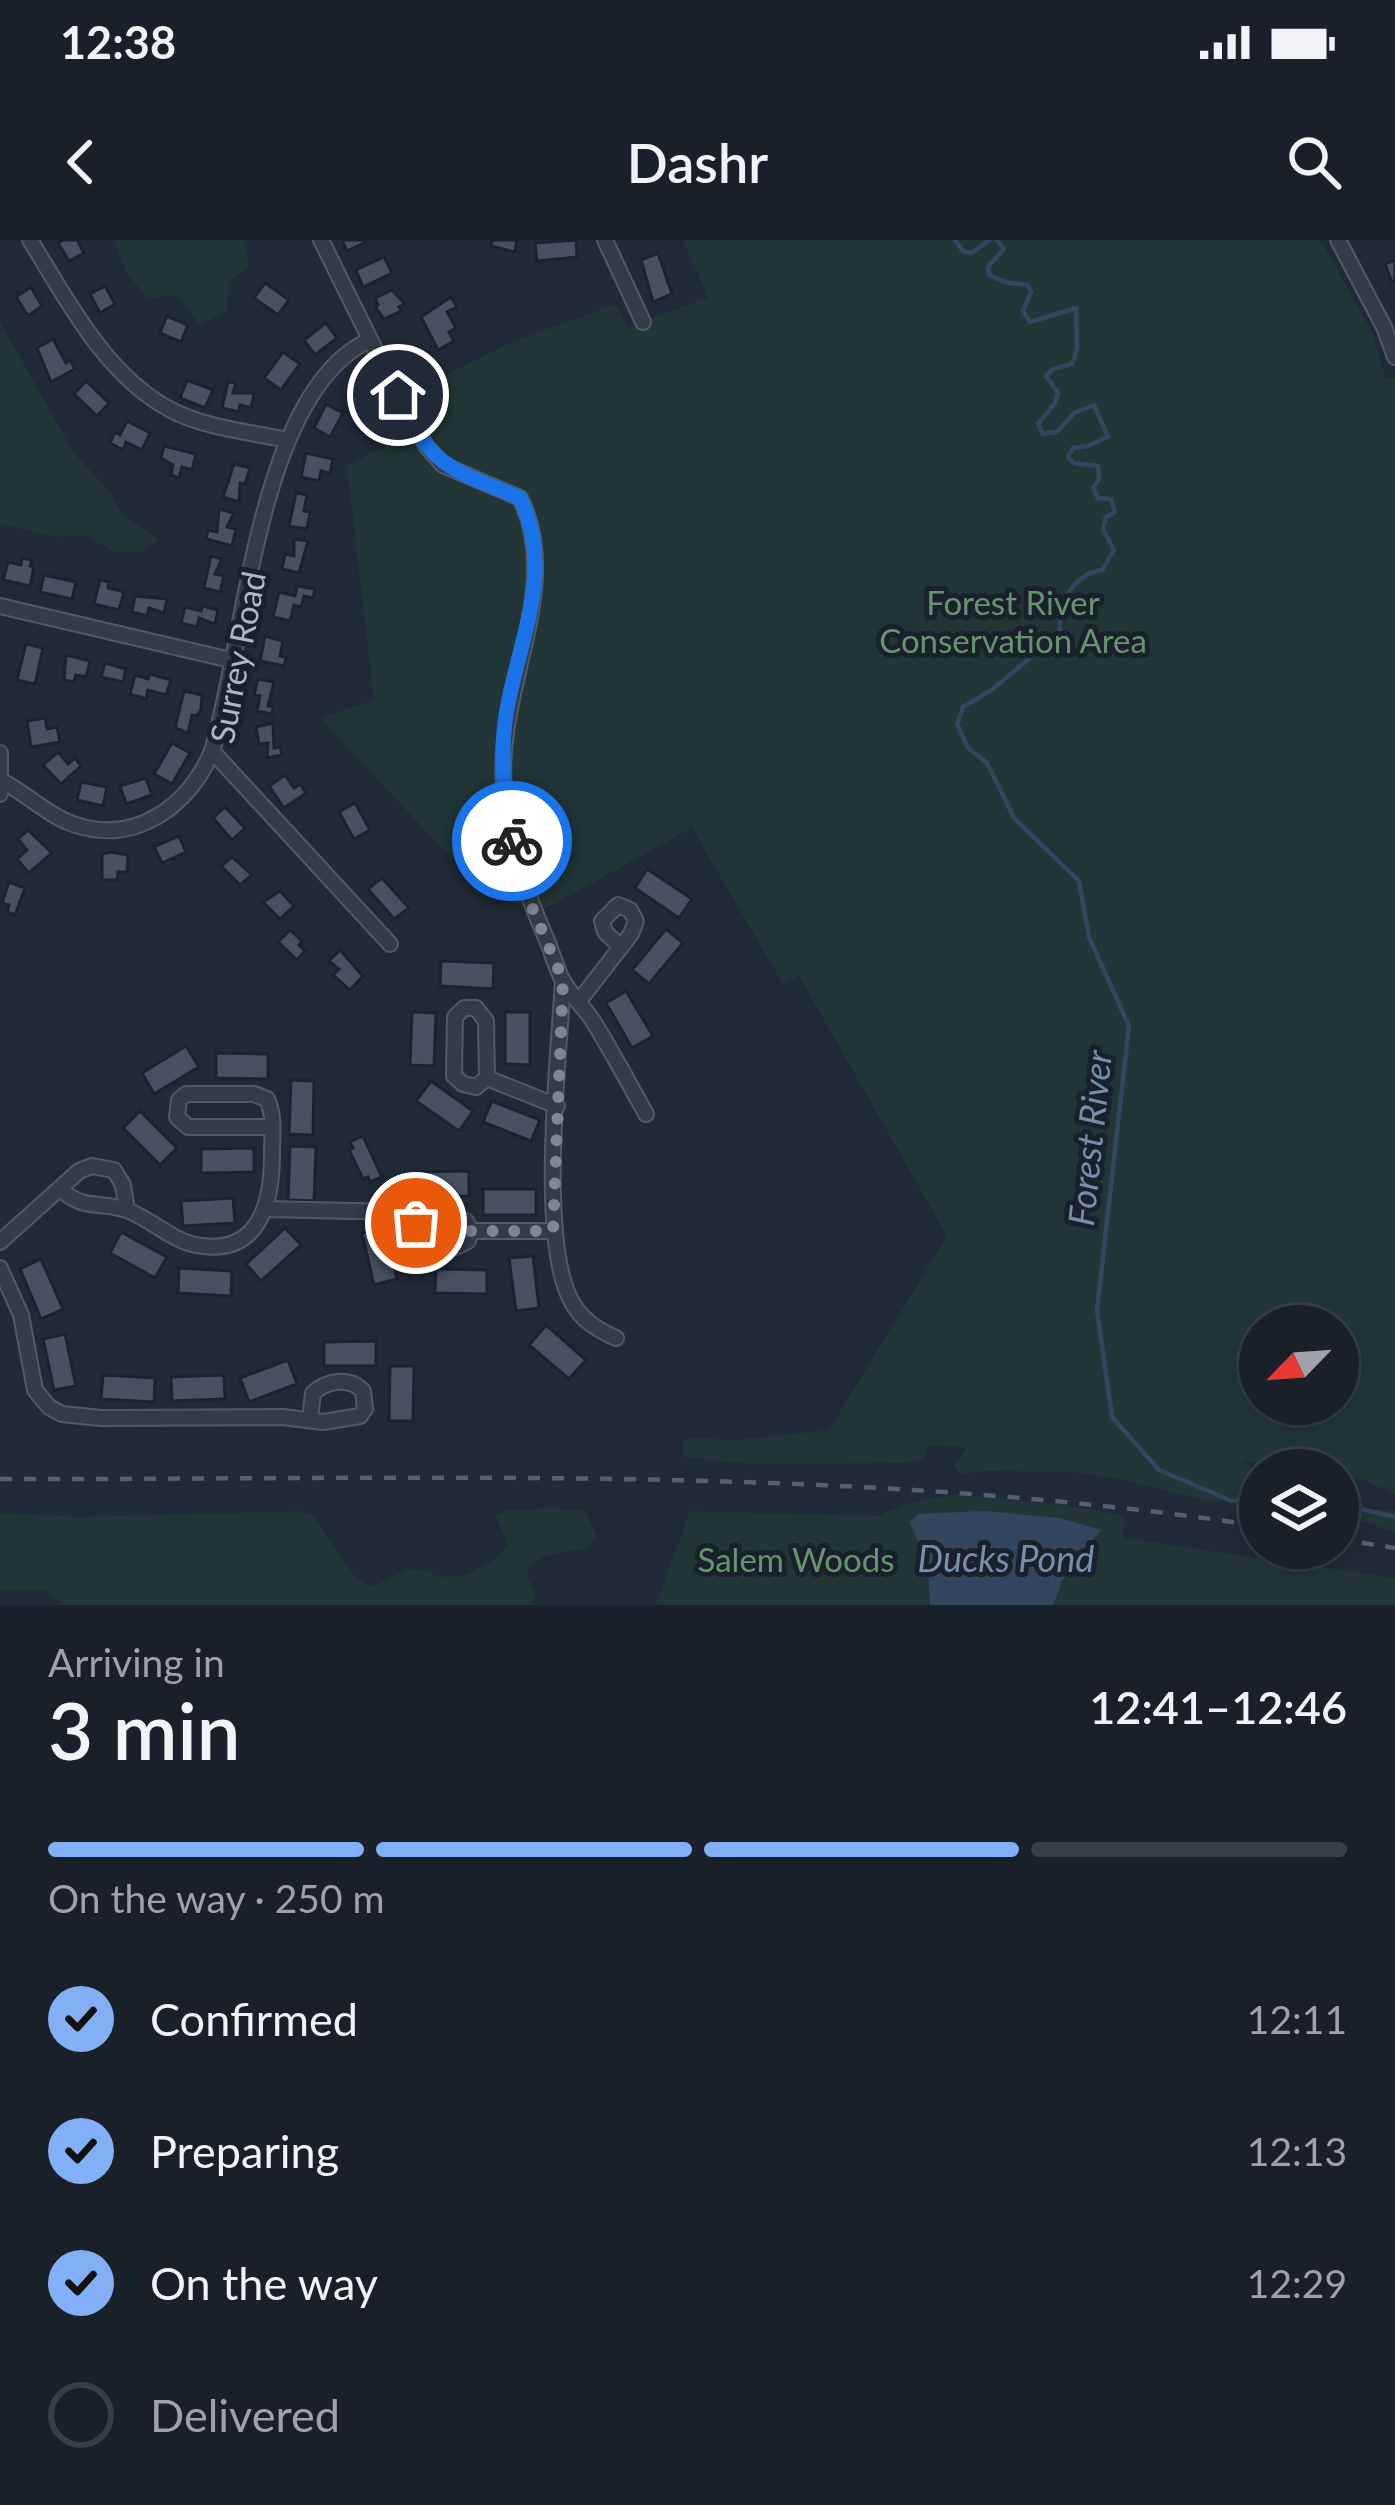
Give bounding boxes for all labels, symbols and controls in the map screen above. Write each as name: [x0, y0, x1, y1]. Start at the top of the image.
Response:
text: 12:38: [60, 15, 176, 69]
icon: back: [48, 129, 114, 195]
icon: search: [1281, 129, 1347, 195]
text: Dashr: [627, 130, 768, 195]
pin: [347, 344, 449, 446]
icon: home: [365, 362, 431, 428]
street label: Surrey Road: [201, 568, 273, 746]
park label: Forest River Conservation Area: [879, 582, 1147, 660]
courier: [452, 781, 572, 901]
icon: bike: [479, 808, 545, 874]
water label: Forest River: [1058, 1048, 1120, 1228]
pin: [365, 1172, 467, 1274]
icon: bag: [383, 1190, 449, 1256]
north arrow: [1239, 1305, 1359, 1425]
map controls: [1239, 1305, 1359, 1569]
button: layers: [1239, 1449, 1359, 1569]
water label: Ducks Pond: [918, 1536, 1094, 1580]
park label: Salem Woods: [698, 1539, 894, 1579]
text: Arriving in: [48, 1639, 225, 1685]
text: 12:41–12:46: [1089, 1680, 1347, 1734]
text: 3 min: [48, 1683, 241, 1777]
text: On the way · 250 m: [48, 1875, 385, 1921]
icon: check: [48, 1986, 114, 2052]
text: Confirmed: [150, 1992, 358, 2046]
text: 12:11: [1247, 1996, 1347, 2042]
icon: check: [48, 2118, 114, 2184]
text: Preparing: [150, 2124, 339, 2178]
text: 12:13: [1247, 2128, 1347, 2174]
icon: check: [48, 2250, 114, 2316]
text: On the way: [150, 2256, 378, 2310]
text: 12:29: [1247, 2260, 1347, 2306]
text: Delivered: [150, 2388, 340, 2442]

